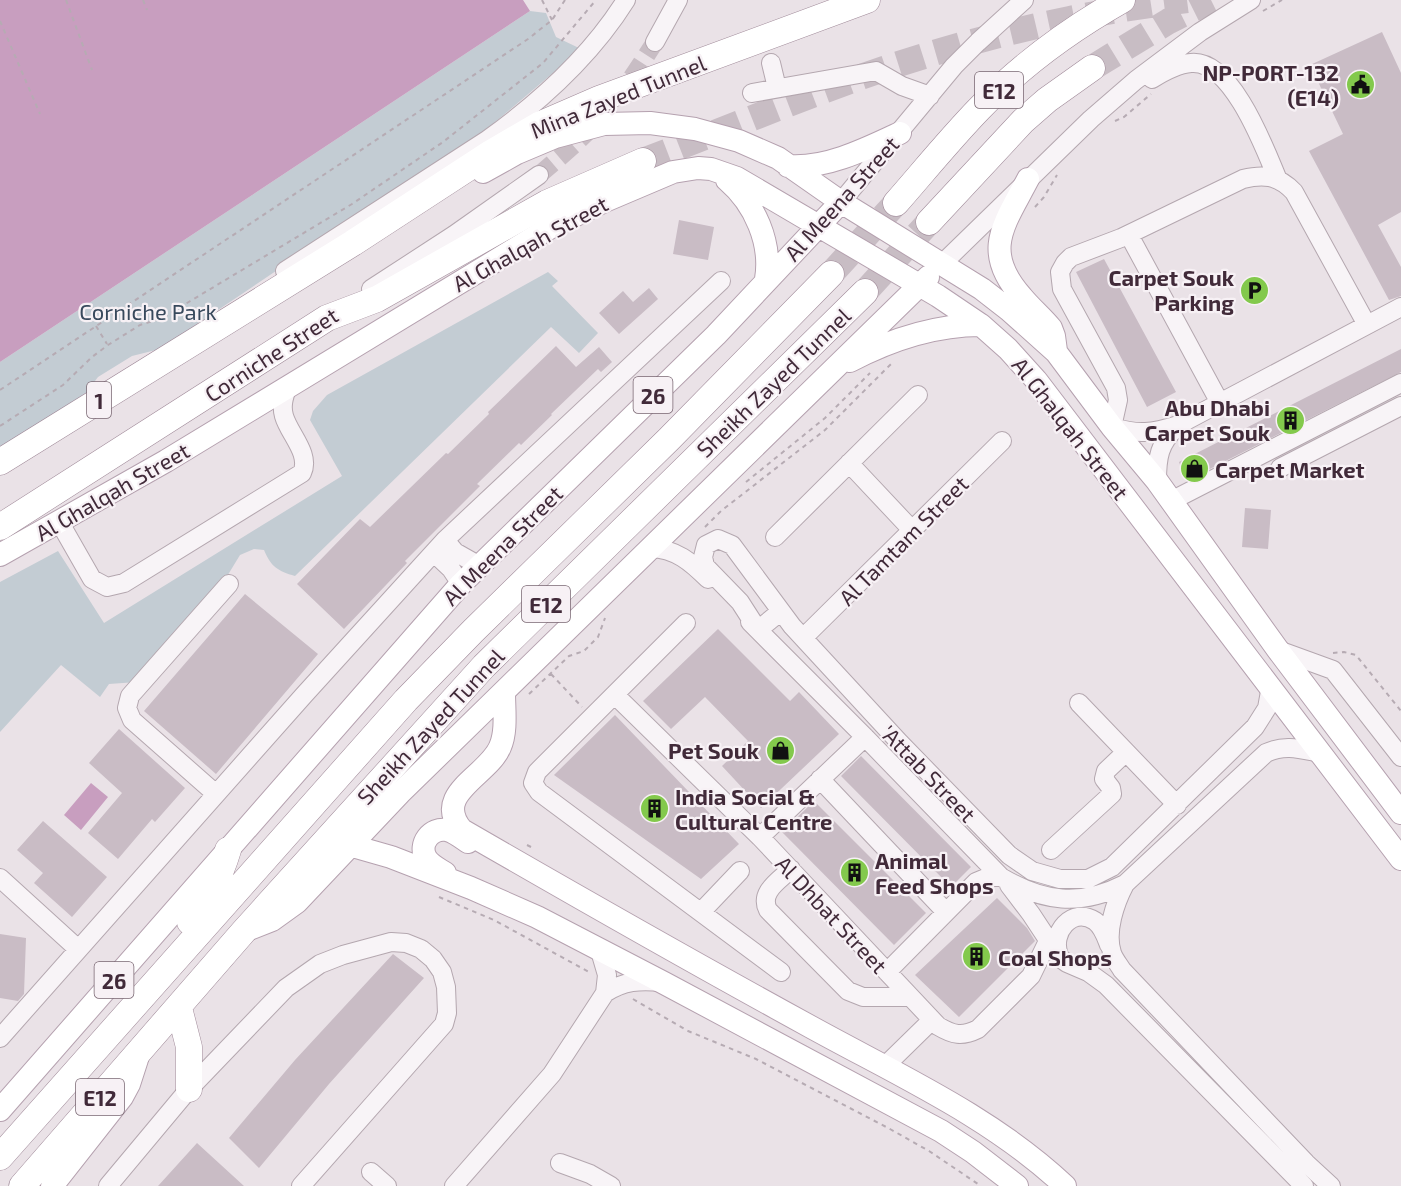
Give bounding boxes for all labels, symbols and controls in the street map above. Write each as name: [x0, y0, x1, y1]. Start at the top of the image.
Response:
street label: Mina Zayed Tunnel: [527, 49, 710, 143]
place label: NP-PORT-132 (E14): [1202, 59, 1339, 110]
public building icon: NP-PORT-132 (E14): [1344, 69, 1376, 101]
road number: E12: [975, 72, 1023, 108]
street label: Al Meena Street: [778, 130, 904, 266]
street label: Al Ghalqah Street: [448, 190, 612, 296]
place label: Carpet Souk Parking: [1109, 264, 1235, 315]
parking icon: Carpet Souk Parking: [1239, 274, 1271, 306]
park label: Corniche Park: [79, 298, 217, 324]
street label: Corniche Street: [200, 301, 342, 407]
street label: Sheikh Zayed Tunnel: [691, 302, 856, 462]
street label: Al Ghalqah Street: [1007, 352, 1135, 504]
road number: 26: [634, 377, 672, 413]
road number: 1: [87, 382, 111, 418]
place label: Abu Dhabi Carpet Souk: [1145, 394, 1271, 445]
building icon: Abu Dhabi Carpet Souk: [1275, 404, 1307, 436]
street label: Al Ghalqah Street: [30, 436, 194, 546]
shop icon: Carpet Market: [1178, 453, 1210, 485]
place label: Carpet Market: [1215, 456, 1365, 482]
street label: Al Tamtam Street: [833, 470, 973, 610]
street label: Al Meena Street: [437, 480, 567, 610]
road number: E12: [522, 586, 570, 622]
street label: Sheikh Zayed Tunnel: [351, 642, 509, 809]
street label: 'Attab Street: [876, 719, 982, 827]
shop icon: Pet Souk: [764, 734, 796, 766]
place label: Pet Souk: [668, 737, 760, 763]
place label: India Social & Cultural Centre: [675, 783, 833, 834]
building icon: India Social & Cultural Centre: [638, 793, 670, 825]
place label: Animal Feed Shops: [875, 847, 994, 898]
street label: Al Dhbat Street: [771, 850, 893, 978]
building icon: Animal Feed Shops: [838, 857, 870, 889]
building icon: Coal Shops: [961, 941, 993, 973]
place label: Coal Shops: [998, 944, 1112, 970]
road number: 26: [94, 962, 134, 998]
road number: E12: [76, 1079, 124, 1115]

